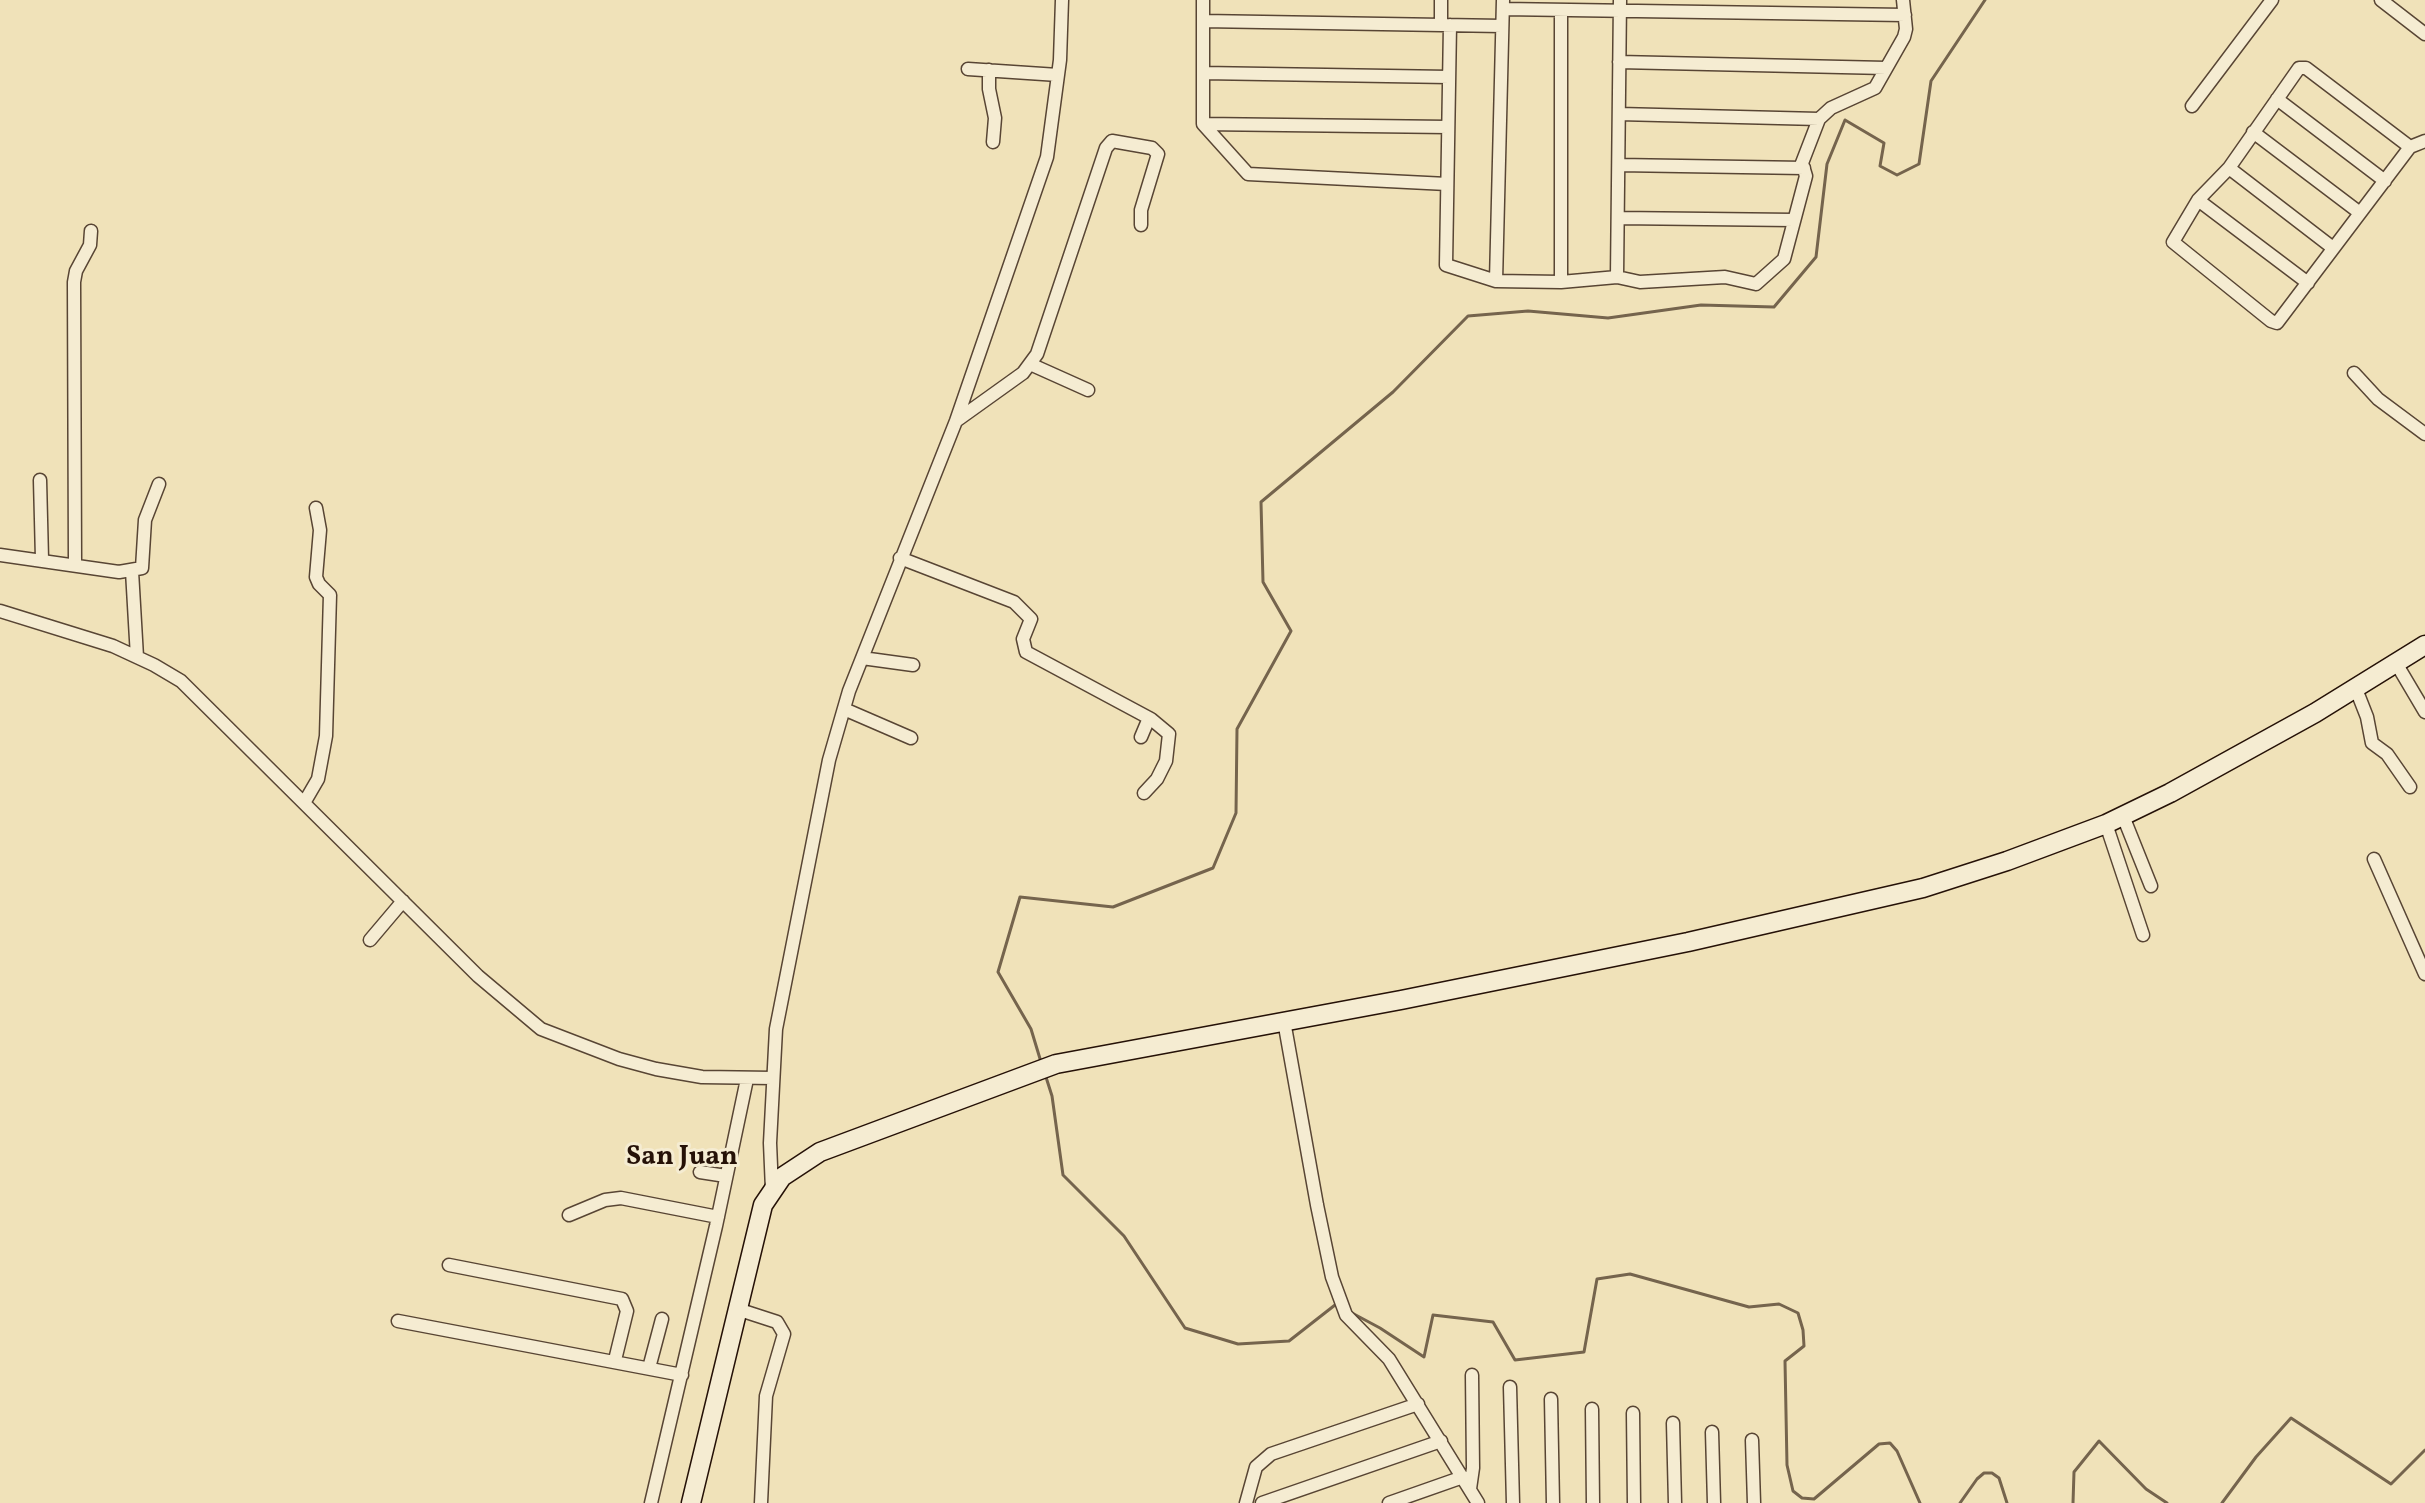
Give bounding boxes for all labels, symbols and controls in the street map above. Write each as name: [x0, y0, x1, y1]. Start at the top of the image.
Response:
district label: San Juan: [626, 1143, 738, 1175]

